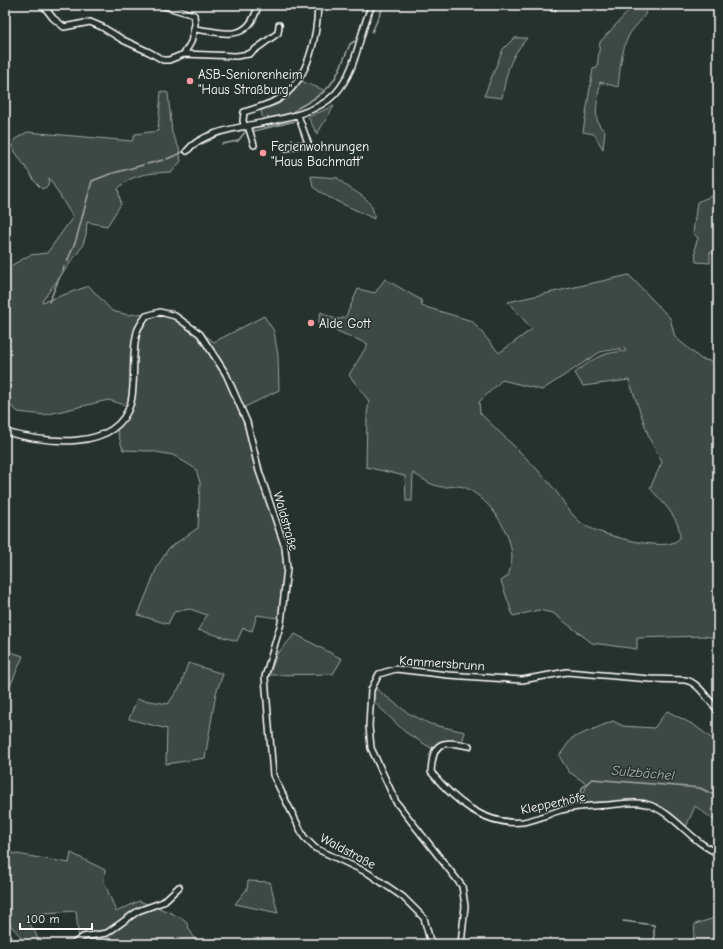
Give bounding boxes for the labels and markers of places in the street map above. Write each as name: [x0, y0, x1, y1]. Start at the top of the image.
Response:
place label: ASB-Seniorenheim "Haus Straßburg": [198, 67, 303, 97]
marker: ASB-Seniorenheim "Haus Straßburg": [185, 76, 195, 86]
place label: Ferienwohnungen "Haus Bachmatt": [271, 139, 369, 169]
marker: Ferienwohnungen "Haus Bachmatt": [258, 148, 268, 158]
place label: Alde Gott: [319, 316, 372, 331]
marker: Alde Gott: [306, 318, 316, 328]

